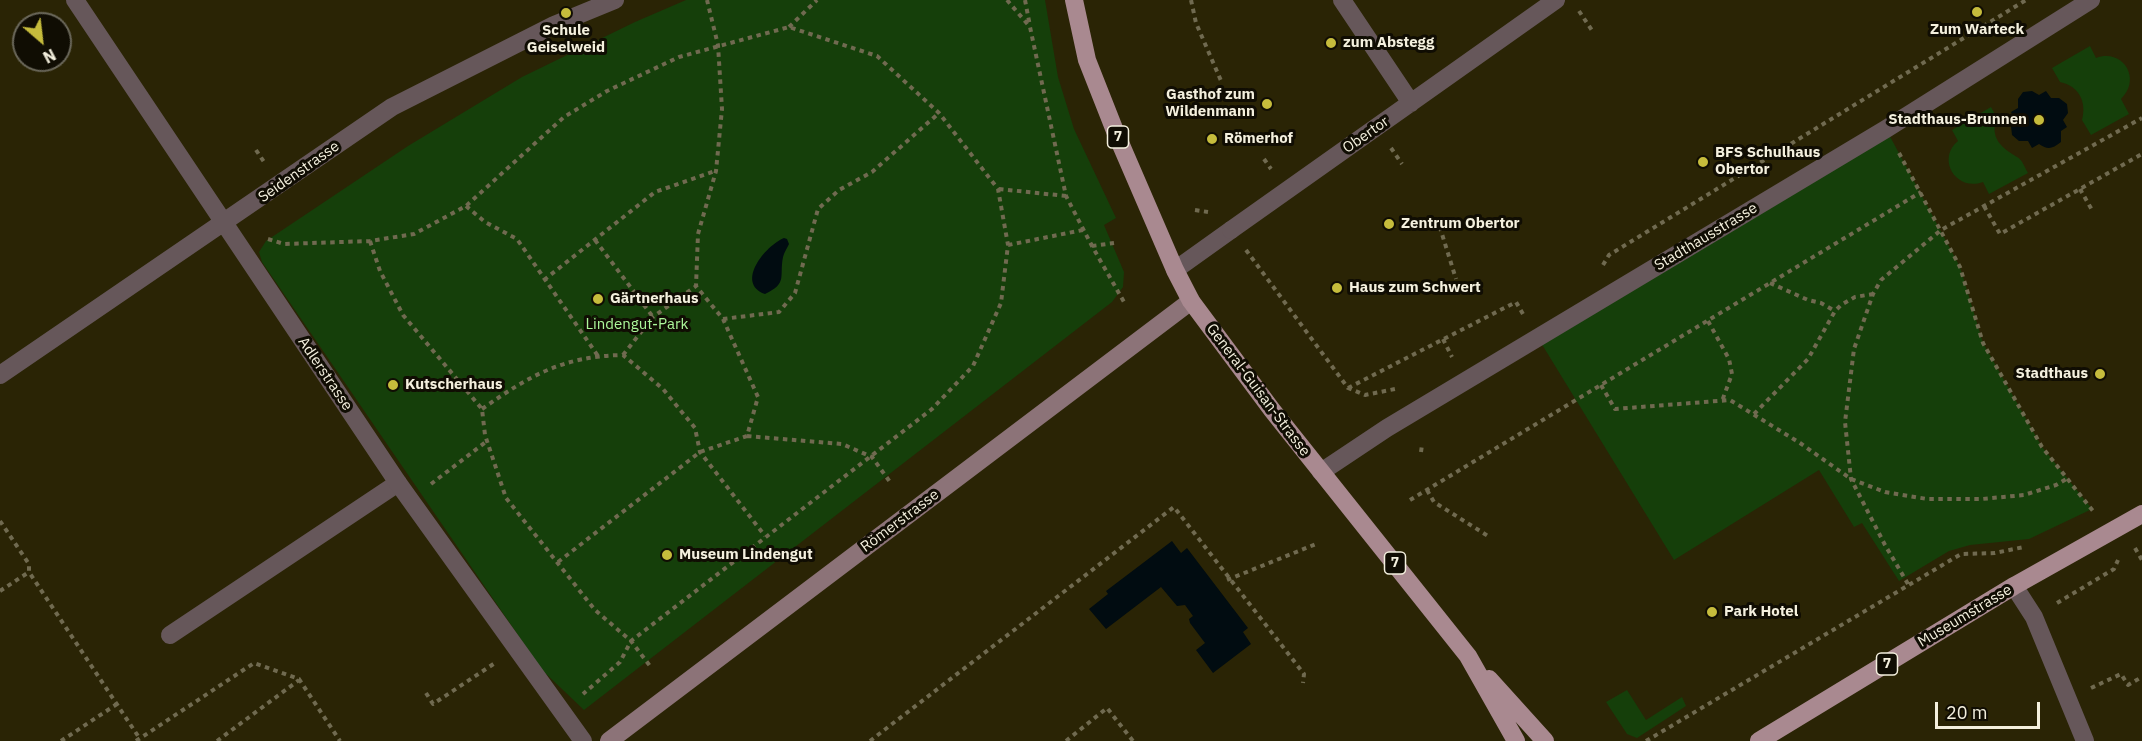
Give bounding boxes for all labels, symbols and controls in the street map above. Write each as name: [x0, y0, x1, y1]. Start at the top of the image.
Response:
marker: Zum Warteck: [1970, 5, 1984, 19]
marker: Schule Geiselweid: [559, 6, 573, 20]
north arrow: [12, 12, 72, 72]
place label: Zum Warteck: [1930, 21, 2024, 39]
place label: Schule Geiselweid: [527, 22, 605, 57]
place label: zum Abstegg: [1343, 34, 1434, 52]
marker: zum Abstegg: [1324, 36, 1338, 50]
text: N: [40, 45, 59, 68]
place label: Gasthof zum Wildenmann: [1165, 86, 1255, 121]
marker: Gasthof zum Wildenmann: [1260, 97, 1274, 111]
place label: Stadthaus-Brunnen: [1888, 111, 2027, 129]
street label: Obertor: [1339, 113, 1393, 157]
marker: Stadthaus-Brunnen: [2032, 113, 2046, 127]
road number: 7: [1108, 126, 1128, 148]
place label: Römerhof: [1224, 130, 1293, 148]
marker: Römerhof: [1205, 132, 1219, 146]
street label: Seidenstrasse: [255, 137, 343, 207]
place label: BFS Schulhaus Obertor: [1715, 144, 1820, 179]
marker: BFS Schulhaus Obertor: [1696, 155, 1710, 169]
street label: Stadthausstrasse: [1651, 199, 1761, 275]
place label: Zentrum Obertor: [1401, 215, 1520, 233]
marker: Zentrum Obertor: [1382, 217, 1396, 231]
place label: Haus zum Schwert: [1349, 279, 1481, 297]
marker: Haus zum Schwert: [1330, 281, 1344, 295]
place label: Gärtnerhaus: [610, 290, 699, 308]
marker: Gärtnerhaus: [591, 292, 605, 306]
park label: Lindengut-Park: [586, 316, 688, 334]
street label: General-Guisan-Strasse: [1202, 320, 1314, 460]
street label: Adlerstrasse: [294, 334, 356, 414]
place label: Stadthaus: [2016, 365, 2088, 383]
marker: Stadthaus: [2093, 367, 2107, 381]
place label: Kutscherhaus: [405, 376, 503, 394]
marker: Kutscherhaus: [386, 378, 400, 392]
street label: Römerstrasse: [857, 486, 943, 556]
place label: Museum Lindengut: [679, 546, 813, 564]
marker: Museum Lindengut: [660, 548, 674, 562]
road number: 7: [1384, 552, 1406, 574]
street label: Museumstrasse: [1915, 581, 2015, 651]
place label: Park Hotel: [1724, 603, 1798, 621]
marker: Park Hotel: [1705, 605, 1719, 619]
road number: 7: [1876, 653, 1898, 675]
scale bar: [1938, 690, 2043, 728]
text: 20 m: [1946, 701, 1988, 724]

